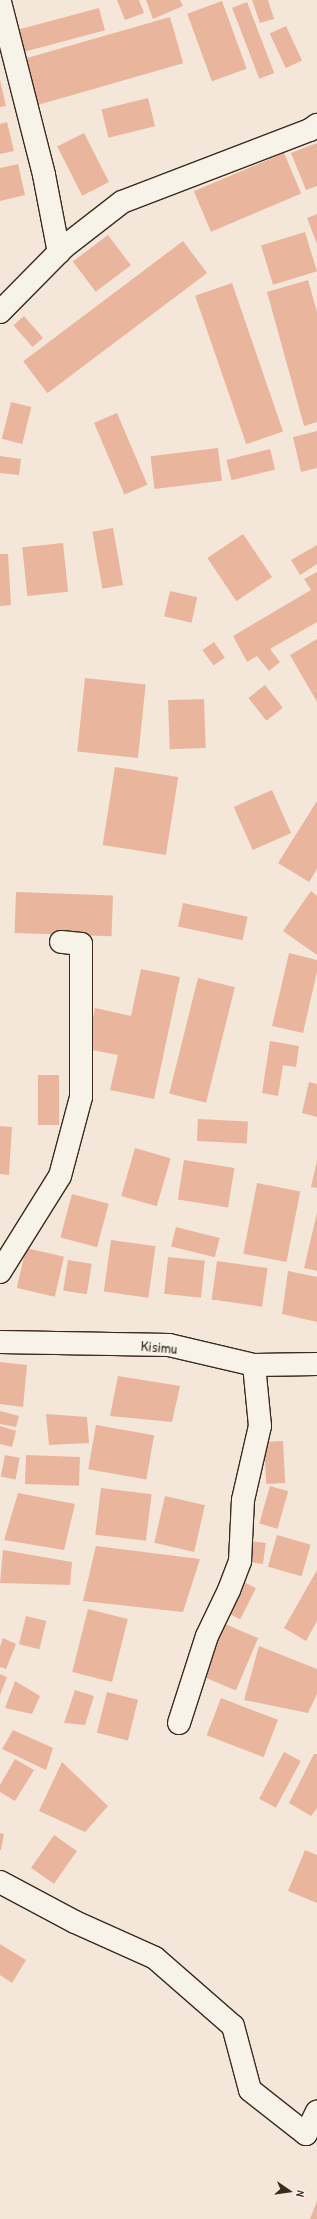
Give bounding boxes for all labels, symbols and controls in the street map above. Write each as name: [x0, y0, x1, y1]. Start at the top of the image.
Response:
street label: Kisimu: [140, 1336, 178, 1358]
north arrow: [269, 2171, 309, 2211]
text: N: [293, 2189, 308, 2198]

